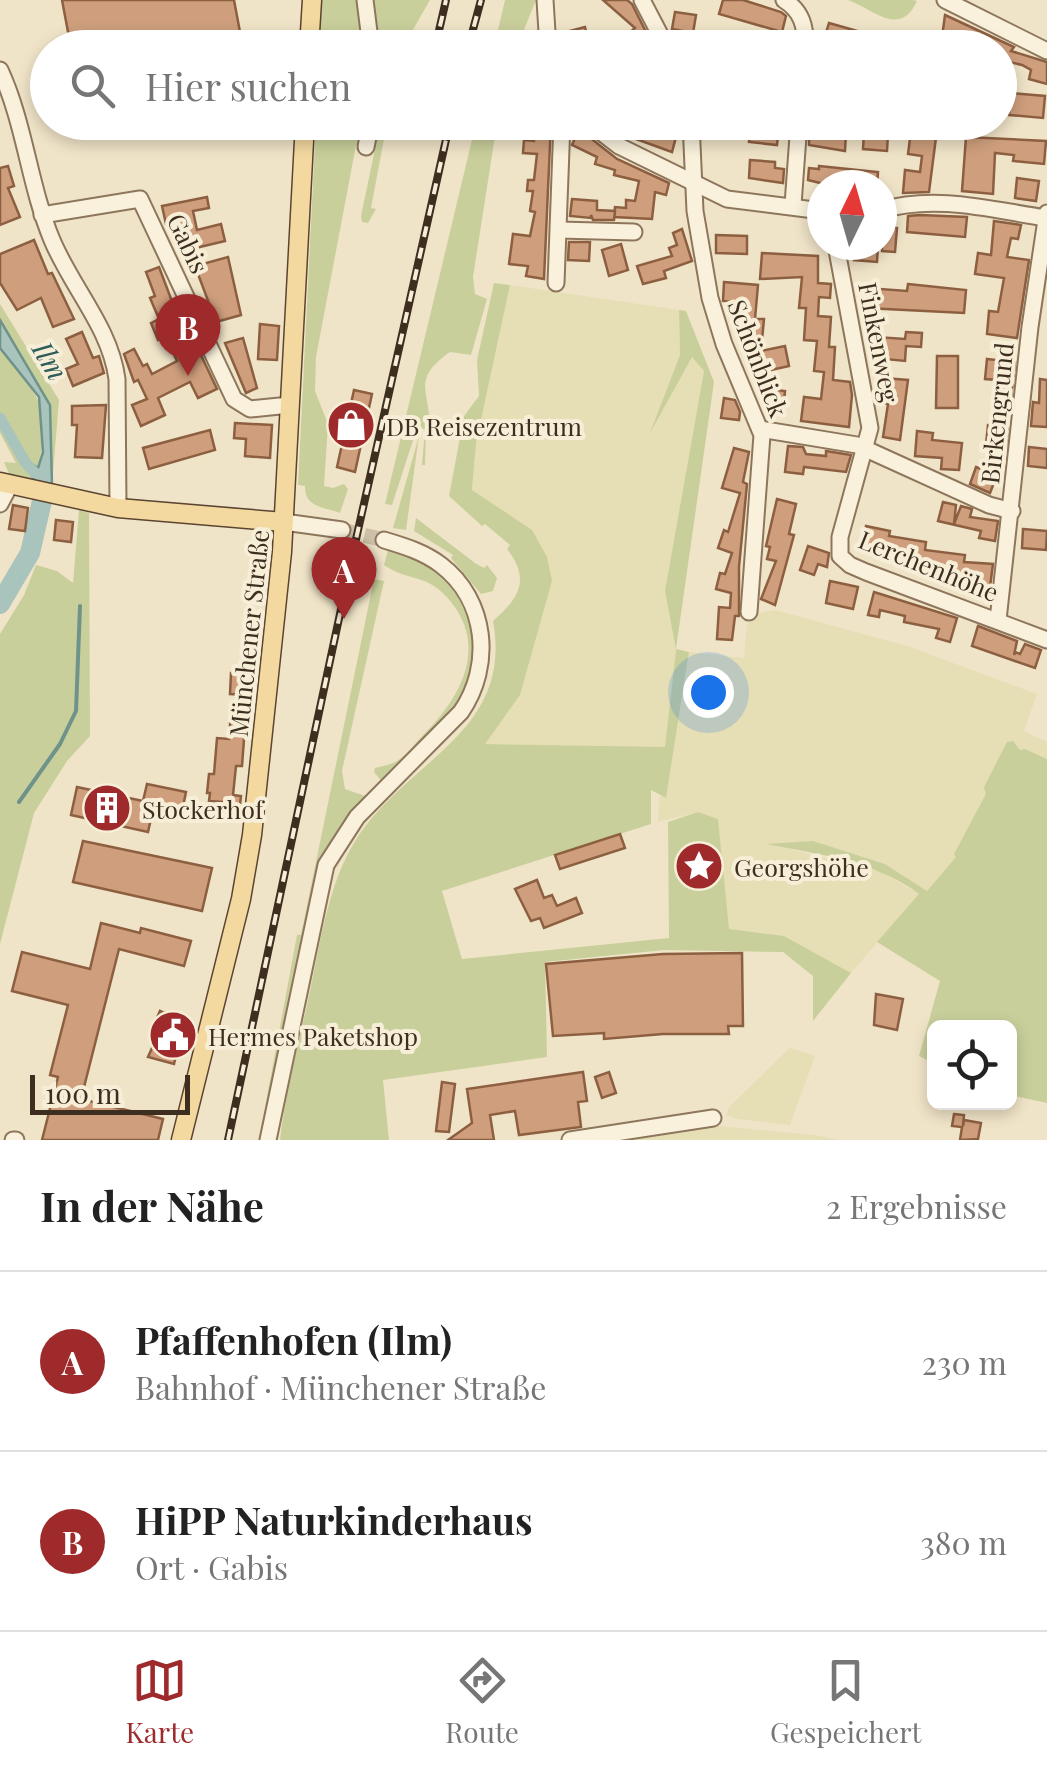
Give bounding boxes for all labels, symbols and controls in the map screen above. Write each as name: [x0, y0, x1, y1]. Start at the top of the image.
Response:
search box: [30, 30, 1017, 140]
icon: search: [65, 58, 120, 113]
text: Hier suchen: [145, 60, 352, 111]
north arrow: [807, 170, 897, 260]
street label: Gabis: [161, 208, 217, 278]
street label: Finkenweg: [852, 279, 908, 406]
pin: B: [156, 294, 220, 376]
street label: Schönblick: [722, 295, 797, 422]
water label: Ilm: [24, 333, 77, 387]
street label: Birkengrund: [972, 341, 1020, 485]
shop icon: DB Reisezentrum: [325, 399, 377, 451]
place label: DB Reisezentrum: [386, 409, 582, 442]
street label: Lerchenhöhe: [854, 522, 1004, 608]
street label: Münchener Straße: [221, 528, 275, 738]
pin: A: [312, 536, 376, 619]
your location: [683, 667, 734, 718]
building icon: Stockerhof: [81, 782, 133, 834]
place label: Stockerhof: [142, 792, 265, 825]
place icon: Georgshöhe: [673, 840, 725, 892]
place label: Georgshöhe: [734, 850, 869, 883]
public building icon: Hermes Paketshop: [147, 1009, 199, 1061]
place label: Hermes Paketshop: [208, 1019, 418, 1052]
map controls: [927, 1020, 1017, 1110]
button: locate: [927, 1020, 1017, 1110]
scale bar: [30, 1070, 190, 1114]
text: 100 m: [45, 1074, 121, 1111]
text: In der Nähe: [40, 1177, 264, 1233]
text: 2 Ergebnisse: [826, 1184, 1007, 1227]
text: Pfaffenhofen (Ilm): [135, 1314, 452, 1365]
text: A: [62, 1340, 83, 1383]
text: 230 m: [922, 1340, 1007, 1383]
text: Bahnhof · Münchener Straße: [135, 1365, 546, 1408]
text: HiPP Naturkinderhaus: [135, 1494, 533, 1545]
text: B: [62, 1520, 83, 1563]
text: 380 m: [920, 1520, 1007, 1563]
text: Ort · Gabis: [135, 1545, 288, 1588]
tab: Karte: [125, 1653, 194, 1750]
tab: Route: [445, 1653, 519, 1750]
tab: Gespeichert: [770, 1653, 922, 1750]

